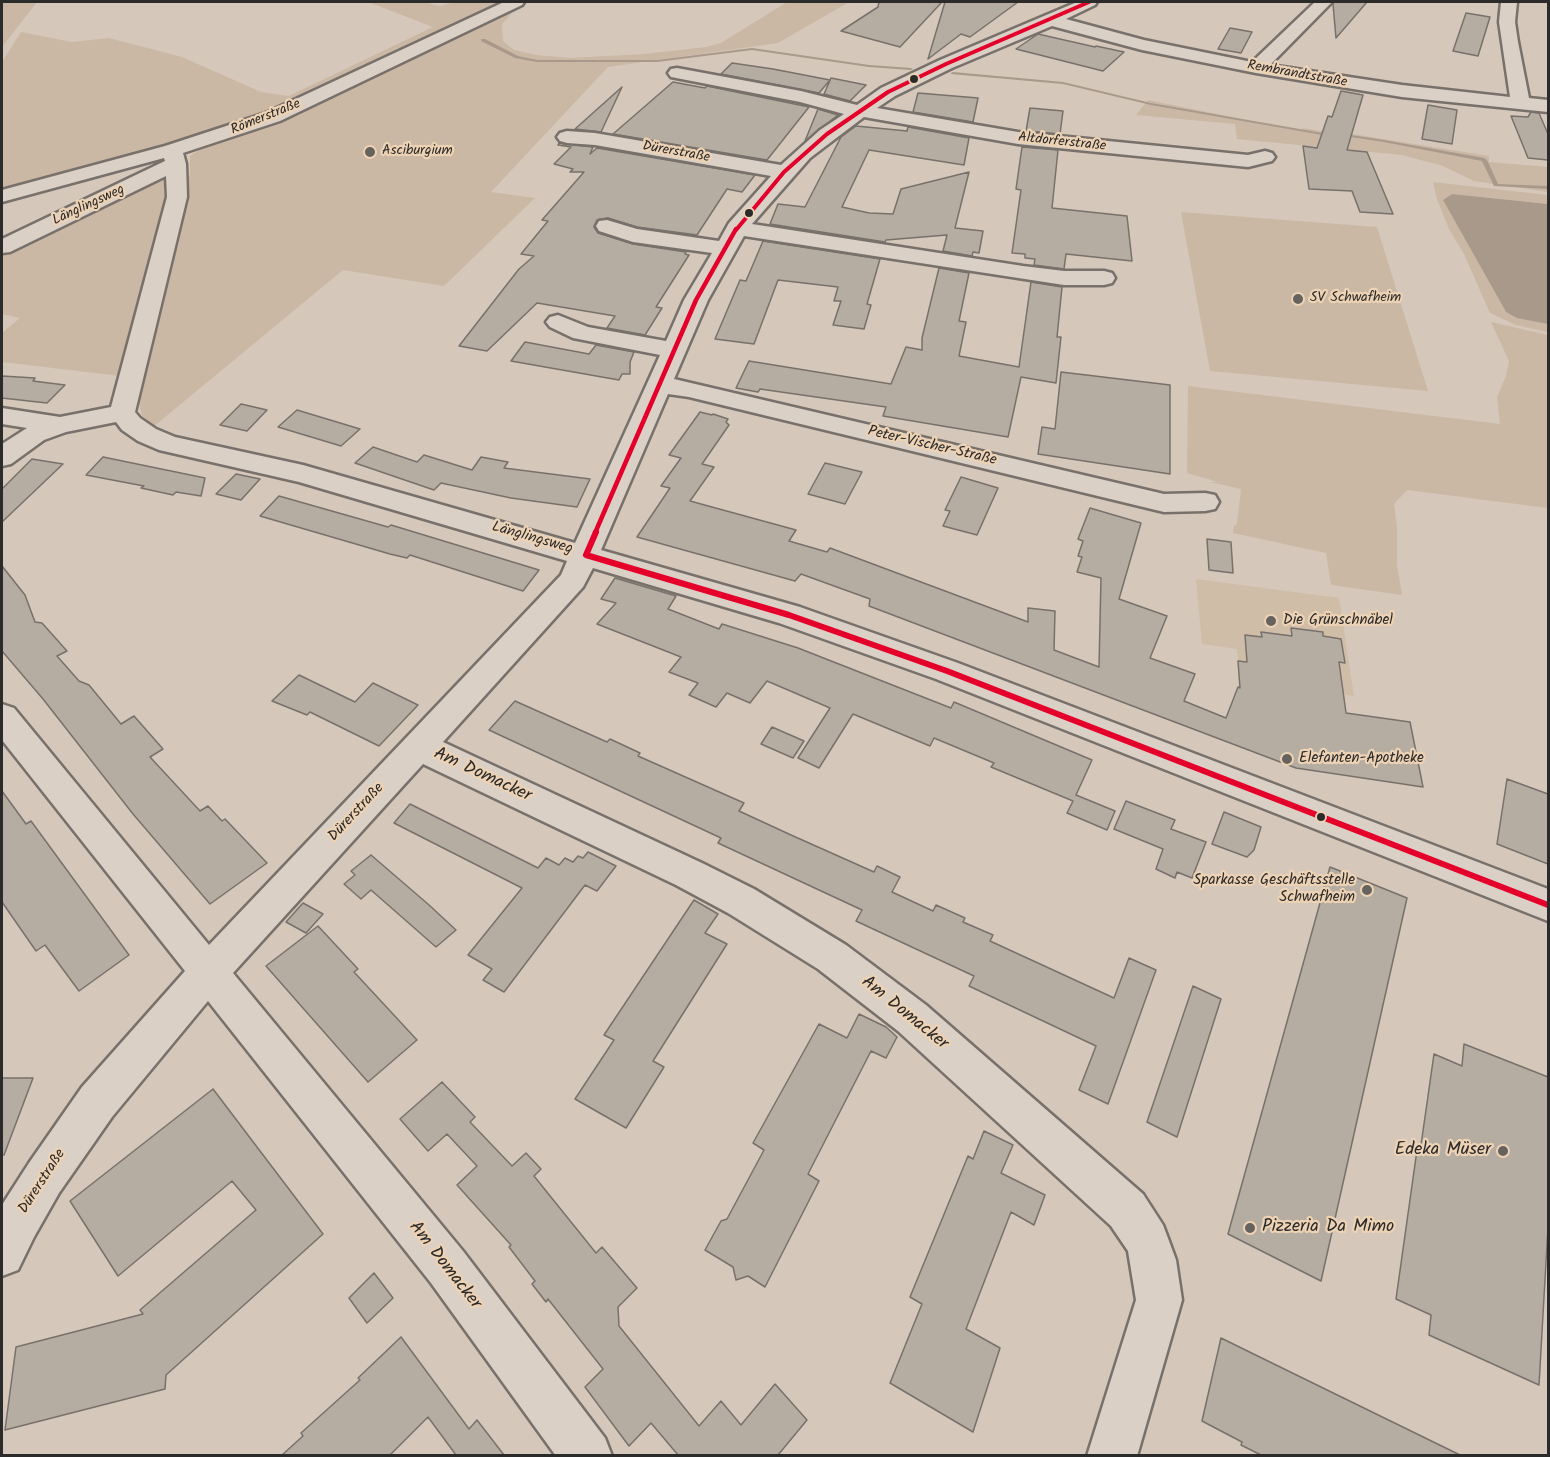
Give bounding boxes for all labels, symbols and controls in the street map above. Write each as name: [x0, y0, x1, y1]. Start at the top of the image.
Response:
street label: Rembrandtstraße: [1246, 58, 1348, 92]
unlabelled marker: [908, 73, 920, 85]
street label: Römerstraße: [229, 96, 303, 140]
street label: Altdorferstraße: [1017, 130, 1107, 156]
street label: Dürerstraße: [641, 139, 711, 167]
place label: Asciburgium: [382, 144, 453, 160]
marker: Asciburgium: [363, 145, 377, 159]
street label: Länglingsweg: [50, 182, 128, 230]
unlabelled marker: [743, 207, 755, 219]
place label: SV Schwafheim: [1310, 291, 1401, 307]
marker: SV Schwafheim: [1291, 292, 1305, 306]
street label: Peter-Vischer-Straße: [866, 423, 998, 471]
street label: Länglingsweg: [490, 519, 574, 559]
place label: Die Grünschnäbel: [1283, 612, 1393, 630]
marker: Die Grünschnäbel: [1264, 614, 1278, 628]
street label: Am Domacker: [430, 744, 534, 808]
place label: Elefanten-Apotheke: [1299, 750, 1424, 768]
marker: Elefanten-Apotheke: [1280, 752, 1294, 766]
street label: Dürerstraße: [325, 780, 389, 846]
unlabelled marker: [1315, 811, 1327, 823]
place label: Sparkasse Geschäftsstelle Schwafheim: [1193, 872, 1355, 907]
marker: Sparkasse Geschäftsstelle Schwafheim: [1360, 883, 1374, 897]
street label: Am Domacker: [856, 972, 952, 1056]
place label: Edeka Müser: [1395, 1140, 1491, 1162]
marker: Edeka Müser: [1496, 1144, 1510, 1158]
street label: Dürerstraße: [16, 1146, 70, 1218]
place label: Pizzeria Da Mimo: [1262, 1217, 1394, 1239]
street label: Am Domacker: [403, 1218, 485, 1314]
marker: Pizzeria Da Mimo: [1243, 1221, 1257, 1235]

